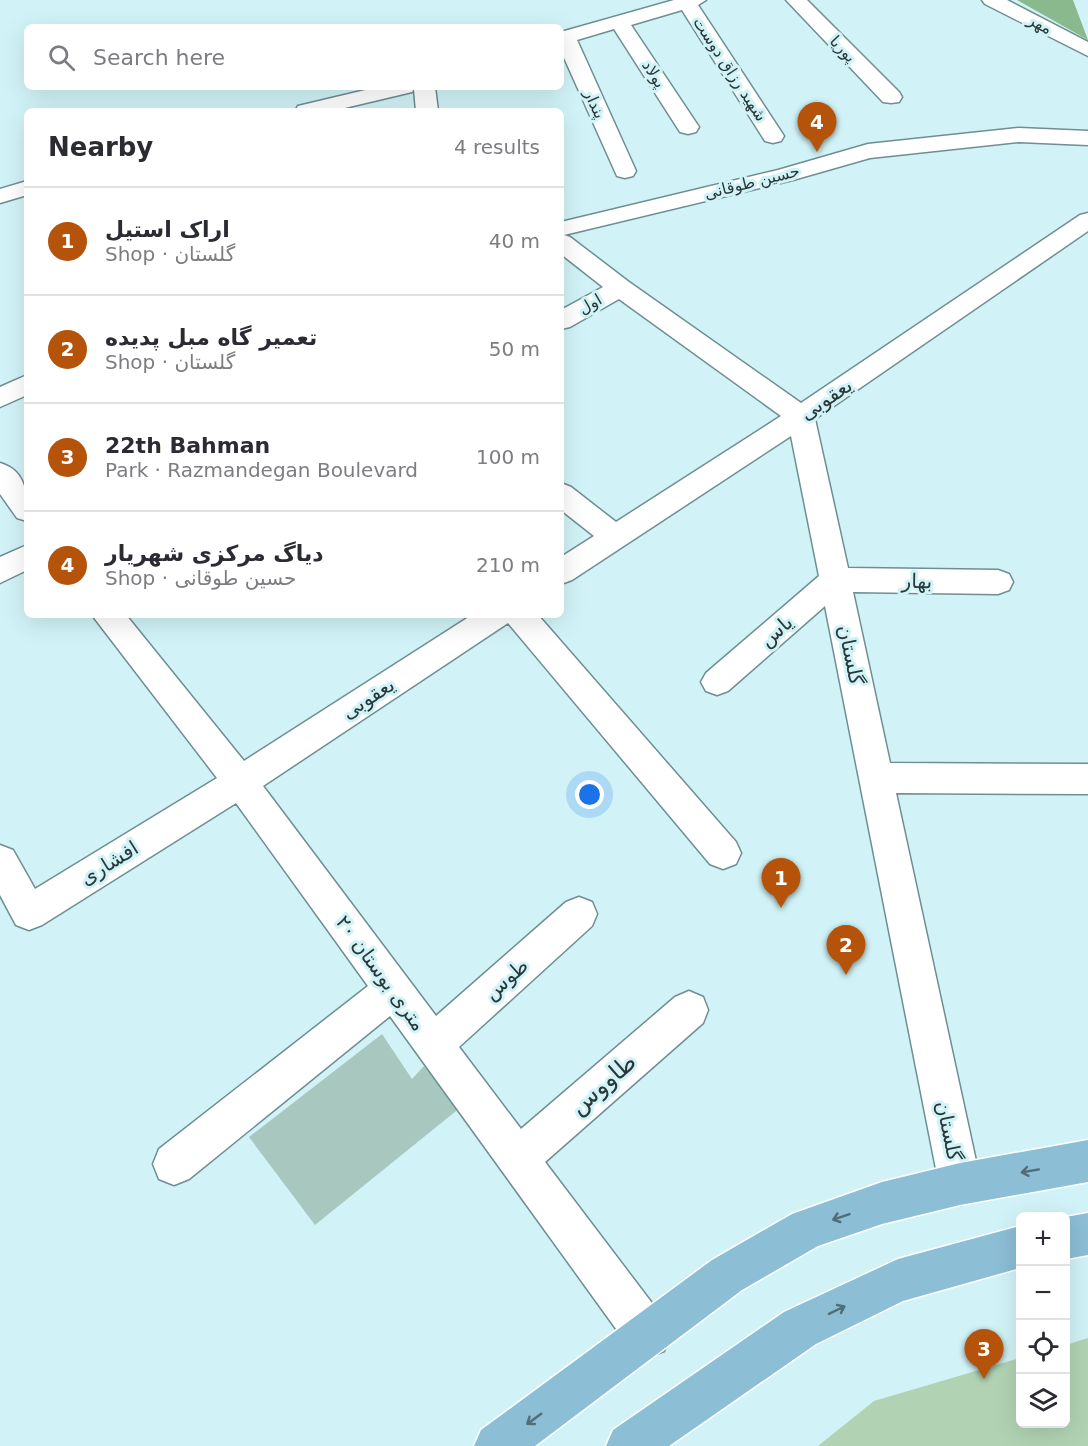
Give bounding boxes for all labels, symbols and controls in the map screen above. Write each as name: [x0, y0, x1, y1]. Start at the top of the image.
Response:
street label: مهر: [1023, 9, 1055, 39]
street label: شهید رزاق دوست: [688, 13, 771, 125]
search box: [24, 24, 564, 90]
street label: پوریا: [825, 32, 860, 67]
icon: search: [45, 41, 78, 74]
text: Search here: [93, 45, 225, 70]
street label: پولاد: [637, 57, 670, 92]
street label: پندار: [579, 86, 610, 122]
pin: 4: [798, 102, 836, 152]
text: Nearby: [48, 132, 153, 162]
text: 4 results: [454, 135, 540, 159]
street label: حسین طوقانی: [702, 161, 802, 204]
text: اراک استیل: [105, 217, 230, 242]
text: 1: [61, 229, 74, 253]
text: 40 m: [489, 229, 540, 253]
text: Shop · گلستان: [105, 242, 235, 266]
street label: اول: [575, 290, 606, 319]
text: تعمیر گاه مبل پدیده: [105, 325, 317, 350]
text: 2: [61, 337, 74, 361]
text: 50 m: [489, 337, 540, 361]
text: Shop · گلستان: [105, 350, 235, 374]
street label: یعقوبی: [795, 373, 857, 425]
text: 22th Bahman: [105, 433, 270, 458]
text: 3: [61, 445, 74, 469]
text: 100 m: [476, 445, 540, 469]
text: Park · Razmandegan Boulevard: [105, 458, 418, 482]
text: دیاگ مرکزی شهریار: [105, 541, 324, 566]
text: 4: [61, 553, 74, 577]
text: 210 m: [476, 553, 540, 577]
text: Shop · حسین طوقانی: [105, 566, 296, 590]
street label: بهار: [901, 569, 932, 593]
street label: یاس: [755, 610, 797, 652]
street label: گلستان: [833, 623, 869, 688]
street label: یعقوبی: [337, 672, 399, 724]
your location: [575, 780, 604, 809]
street label: افشاری: [75, 836, 143, 890]
pin: 1: [762, 858, 800, 908]
street label: ۲۰ متری بوستان: [331, 910, 431, 1036]
pin: 2: [826, 926, 866, 975]
street label: طوس: [479, 953, 533, 1005]
street label: طاووس: [564, 1048, 642, 1120]
street label: گلستان: [931, 1099, 967, 1164]
one-way arrow: [1021, 1166, 1041, 1177]
one-way arrow: [832, 1212, 851, 1223]
map controls: [1016, 1212, 1070, 1428]
button: +: [1016, 1212, 1070, 1266]
button: −: [1016, 1266, 1070, 1320]
one-way arrow: [828, 1304, 846, 1316]
button: locate: [1016, 1320, 1070, 1374]
pin: 3: [964, 1330, 1004, 1379]
button: layers: [1016, 1374, 1070, 1428]
one-way arrow: [527, 1413, 543, 1425]

